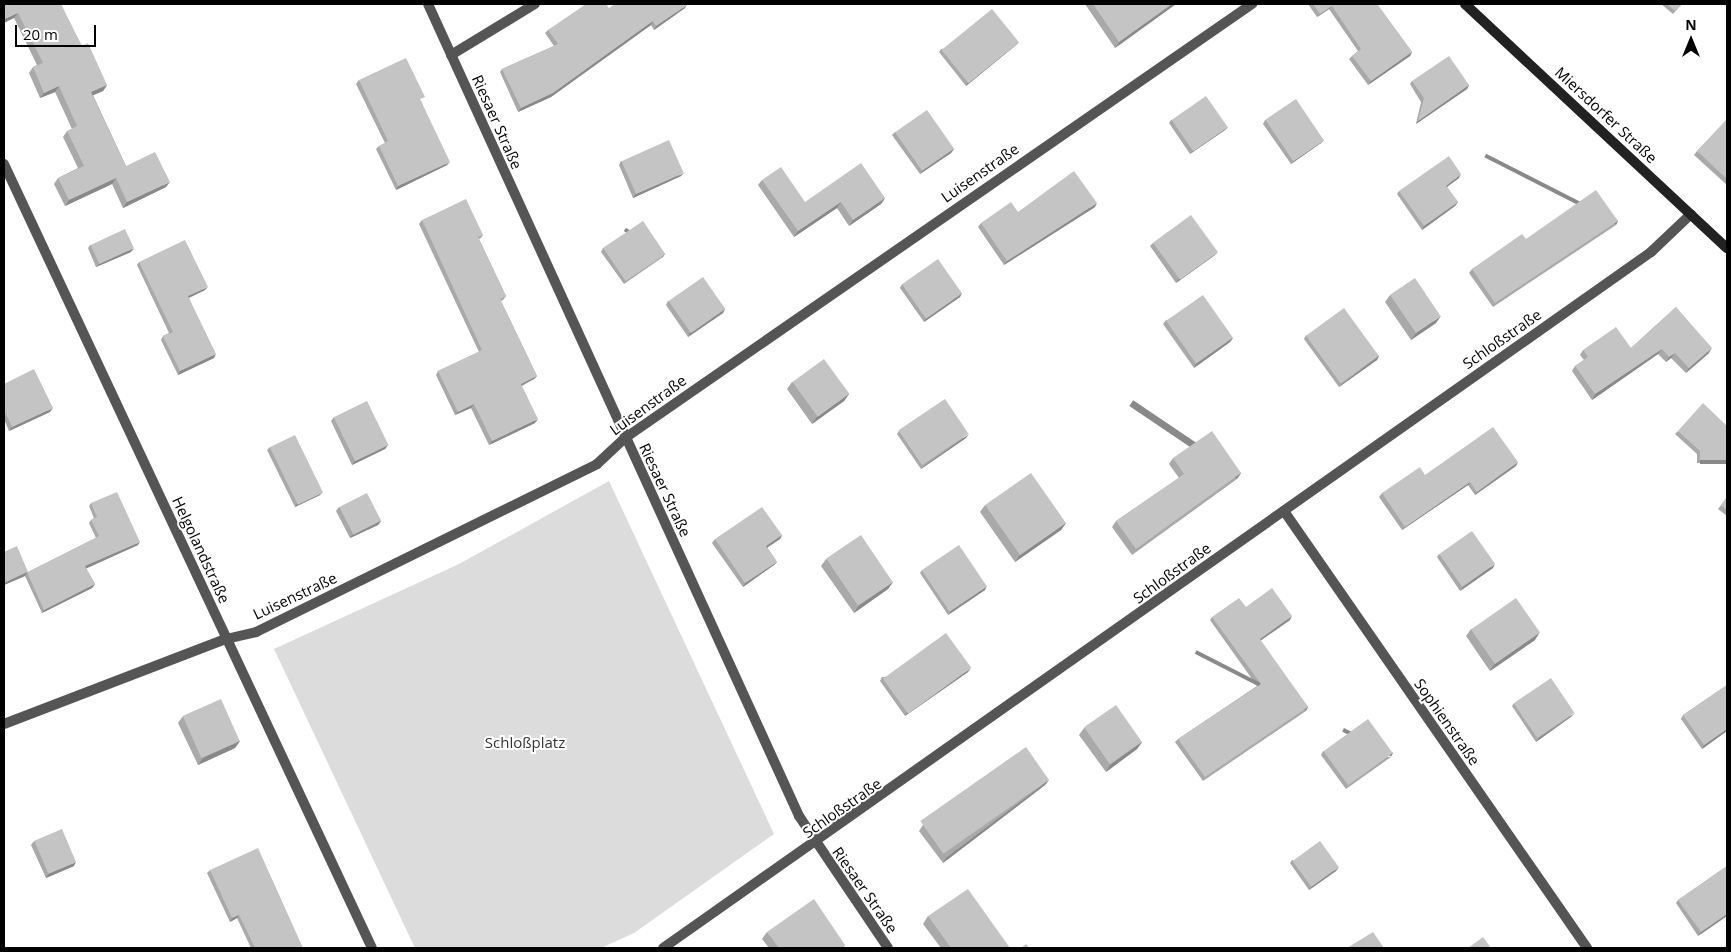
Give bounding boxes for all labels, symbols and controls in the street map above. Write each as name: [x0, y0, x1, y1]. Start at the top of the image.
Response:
scale bar: [18, 15, 99, 47]
north arrow: [1666, 15, 1716, 65]
text: N: [1685, 15, 1697, 34]
text: 20 m: [23, 24, 58, 44]
street label: Miersdorfer Straße: [1551, 63, 1661, 167]
street label: Riesaer Straße: [468, 72, 526, 172]
street label: Luisenstraße: [938, 140, 1022, 206]
street label: Schloßstraße: [1459, 305, 1545, 373]
street label: Luisenstraße: [606, 371, 690, 439]
street label: Riesaer Straße: [635, 440, 695, 540]
street label: Helgolandstraße: [168, 494, 234, 606]
street label: Schloßstraße: [1130, 539, 1214, 607]
street label: Luisenstraße: [250, 569, 340, 623]
street label: Sophienstraße: [1410, 675, 1484, 769]
park label: Schloßplatz: [485, 734, 565, 752]
street label: Schloßstraße: [799, 774, 885, 842]
street label: Riesaer Straße: [829, 843, 901, 937]

